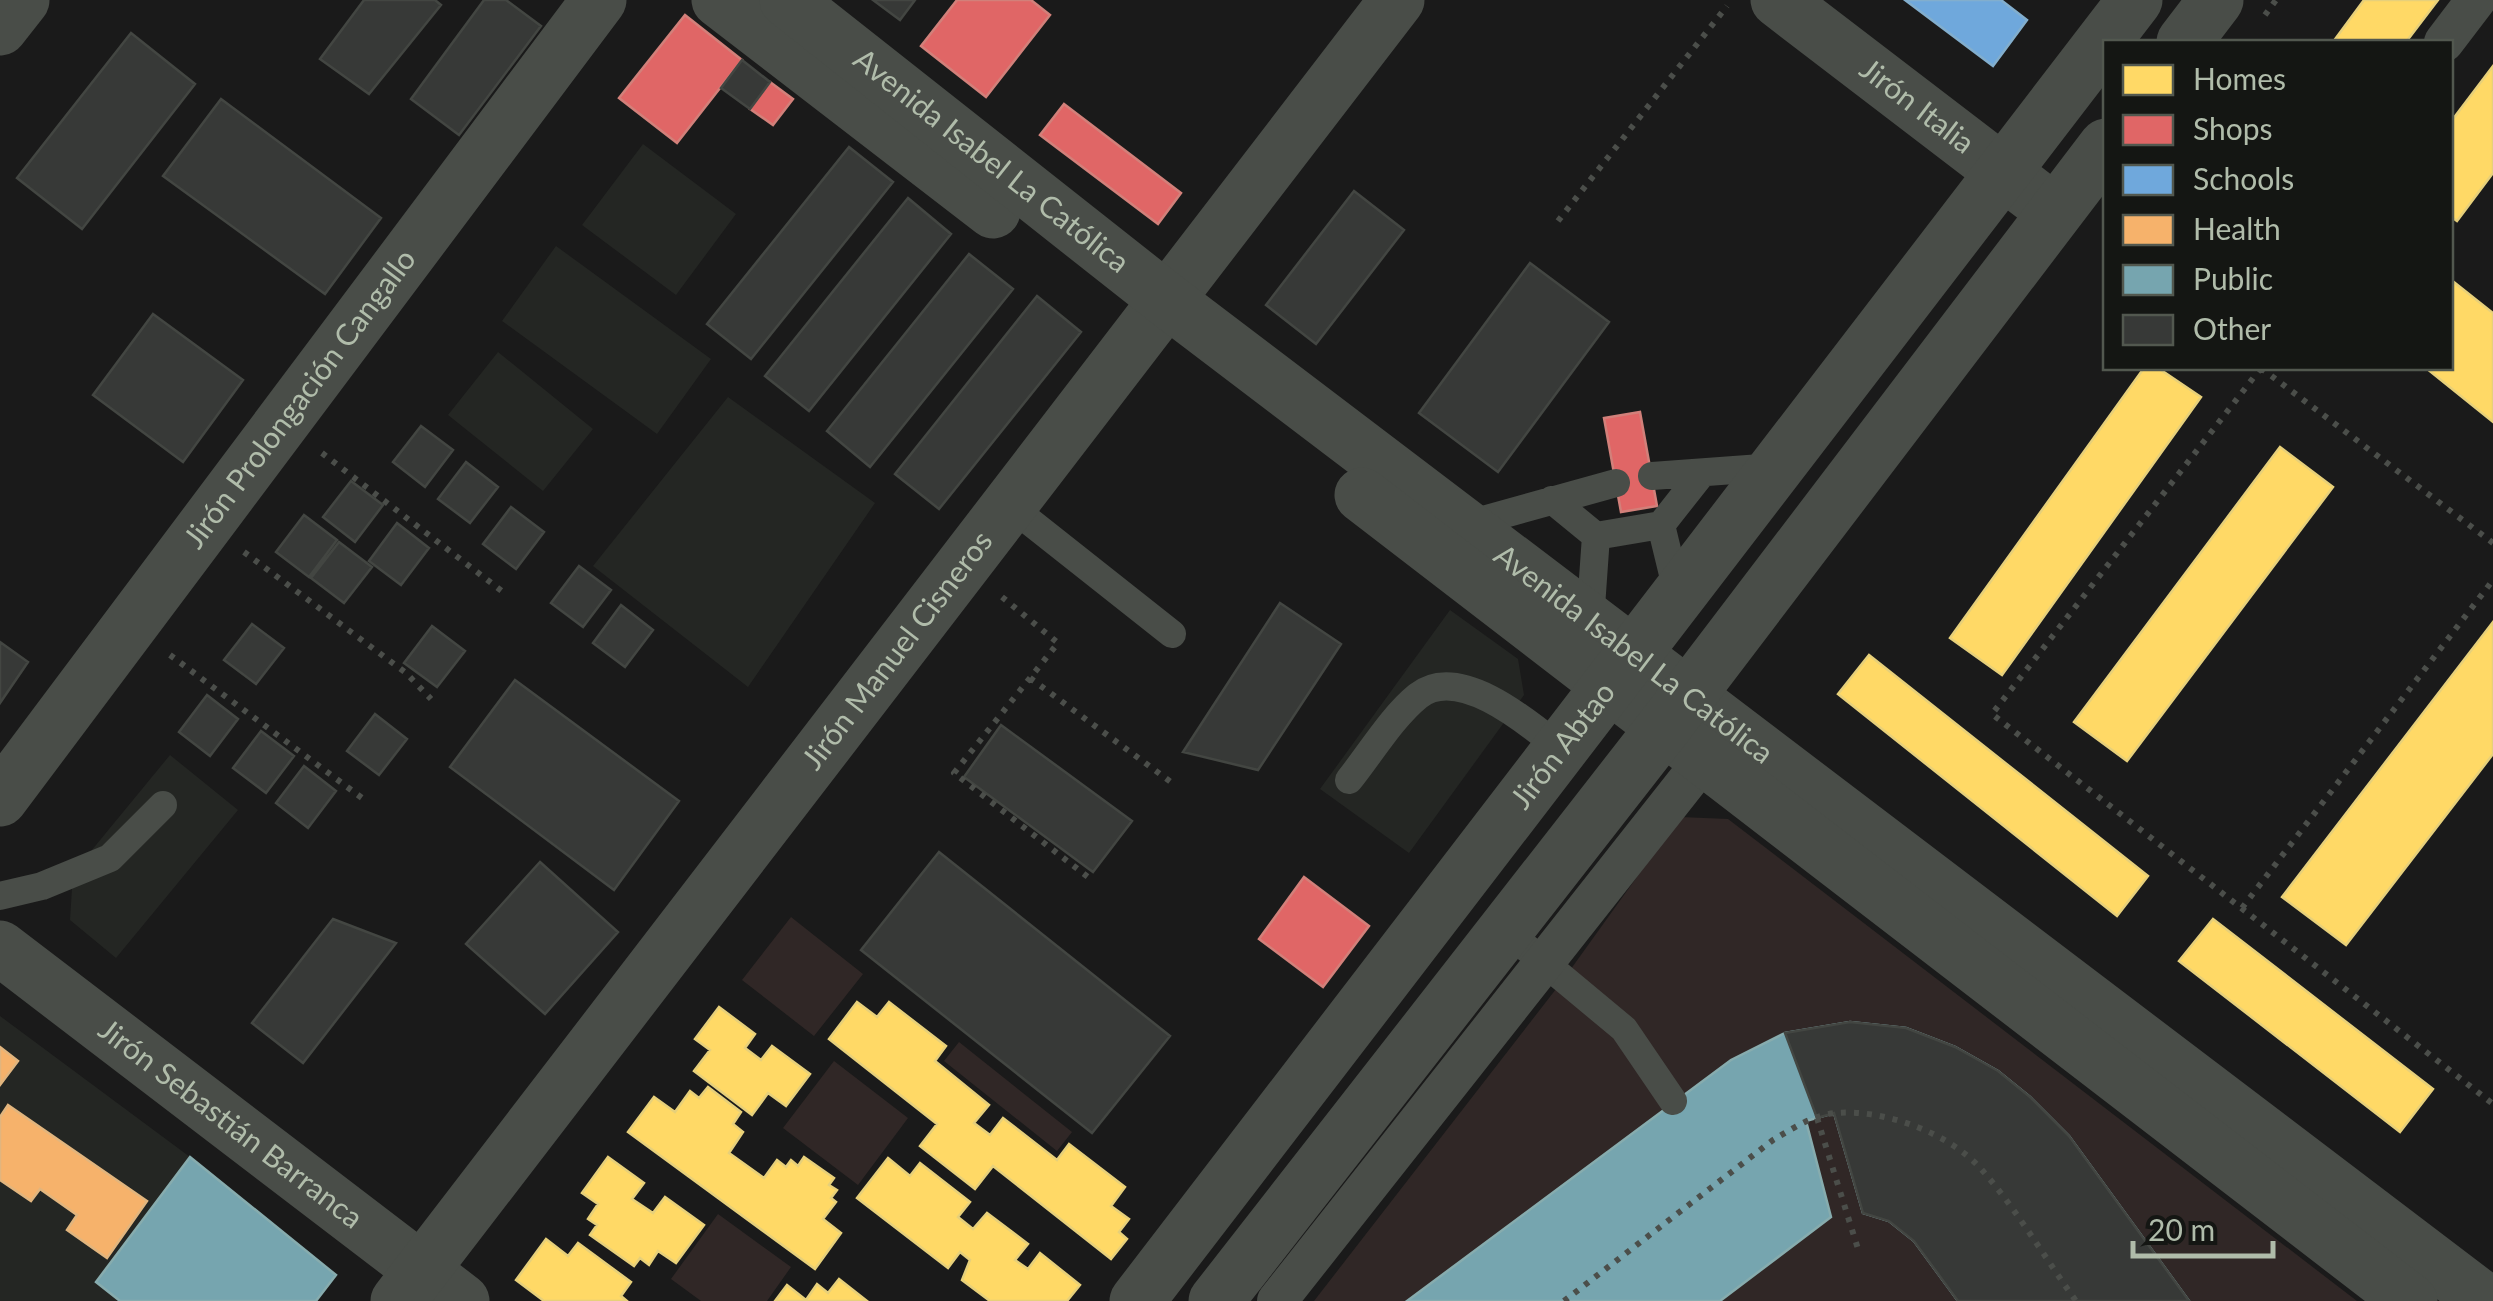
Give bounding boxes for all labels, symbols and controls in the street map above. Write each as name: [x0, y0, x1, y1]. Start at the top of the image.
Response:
street label: Avenida Isabel La Católica: [847, 40, 1137, 279]
legend: [2103, 40, 2453, 370]
street label: Jirón Italia: [1854, 50, 1982, 160]
text: Homes: [2193, 60, 2286, 96]
text: Shops: [2193, 110, 2273, 146]
text: Schools: [2193, 160, 2294, 196]
text: Health: [2193, 210, 2281, 246]
street label: Jirón Prolongación Cangallo: [175, 241, 422, 554]
text: Public: [2193, 260, 2273, 296]
text: Other: [2193, 310, 2271, 346]
street label: Jirón Manuel Cisneros: [793, 523, 999, 776]
street label: Avenida Isabel La Católica: [1488, 535, 1781, 770]
street label: Jirón Abtao: [1502, 674, 1621, 815]
street label: Jirón Sebastián Barranca: [93, 1010, 371, 1235]
scale bar: [2133, 1196, 2273, 1258]
text: 20 m: [2148, 1211, 2215, 1247]

